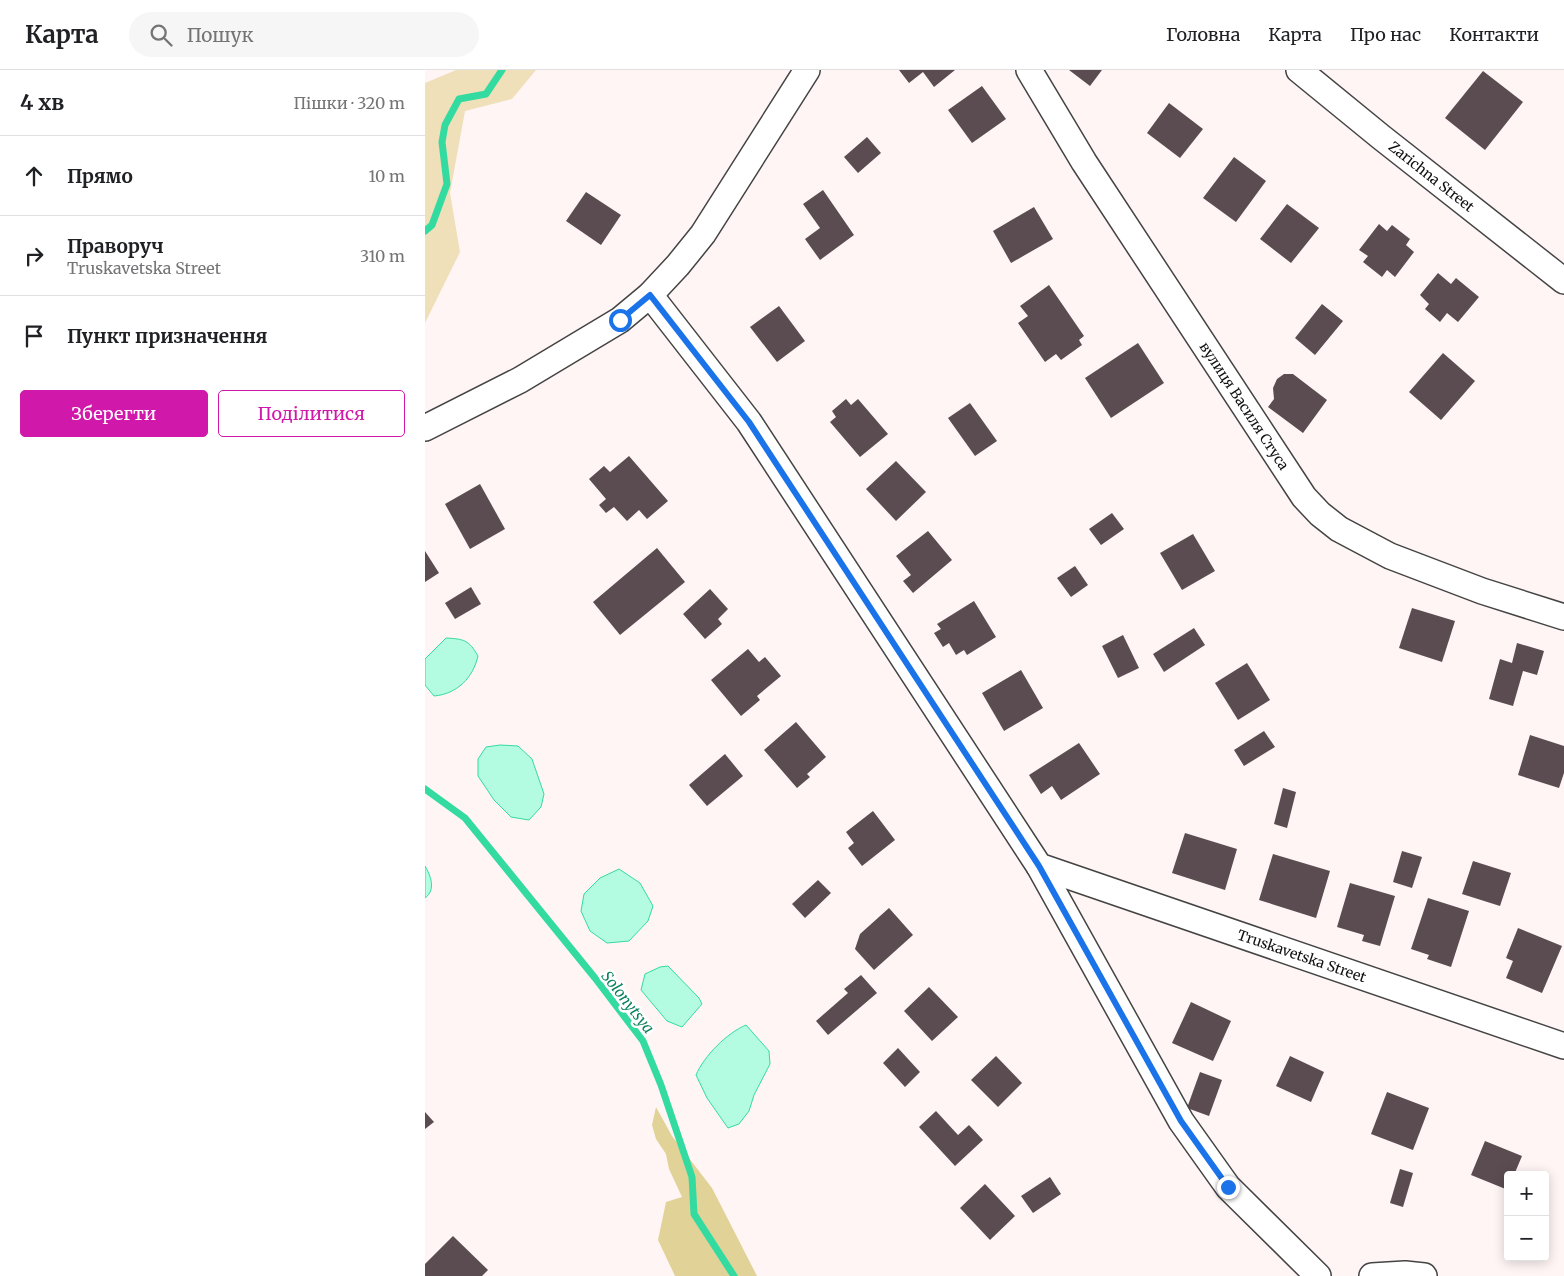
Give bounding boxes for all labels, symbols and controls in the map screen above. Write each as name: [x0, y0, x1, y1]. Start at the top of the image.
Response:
search box: [129, 12, 479, 57]
text: Карта: [25, 19, 99, 50]
icon: search: [147, 21, 175, 49]
text: Пошук: [187, 23, 254, 47]
text: Головна: [1166, 23, 1240, 46]
text: Карта: [1268, 23, 1322, 46]
text: Про нас: [1350, 23, 1421, 46]
text: Контакти: [1449, 23, 1539, 46]
text: 4 хв: [20, 89, 64, 116]
text: Пішки · 320 m: [293, 93, 405, 113]
street label: Zarichna Street: [1385, 137, 1478, 216]
icon: ahead: [20, 162, 48, 190]
text: Прямо: [67, 164, 133, 188]
text: 10 m: [368, 166, 405, 186]
text: Праворуч: [67, 234, 164, 258]
icon: right: [20, 242, 48, 270]
text: 310 m: [360, 246, 405, 266]
text: Truskavetska Street: [67, 258, 221, 278]
route start: [609, 309, 632, 332]
icon: arrive: [20, 322, 48, 350]
text: Пункт призначення: [67, 324, 267, 348]
street label: вулиця Василя Стуса: [1196, 339, 1293, 474]
button: Зберегти: [20, 390, 208, 437]
button: Поділитися: [218, 390, 405, 437]
street label: Truskavetska Street: [1235, 926, 1369, 987]
water label: Solonytsya: [598, 967, 658, 1037]
map controls: [1504, 1171, 1549, 1261]
button: +: [1504, 1171, 1549, 1216]
route end: [1217, 1176, 1240, 1199]
button: −: [1504, 1216, 1549, 1261]

